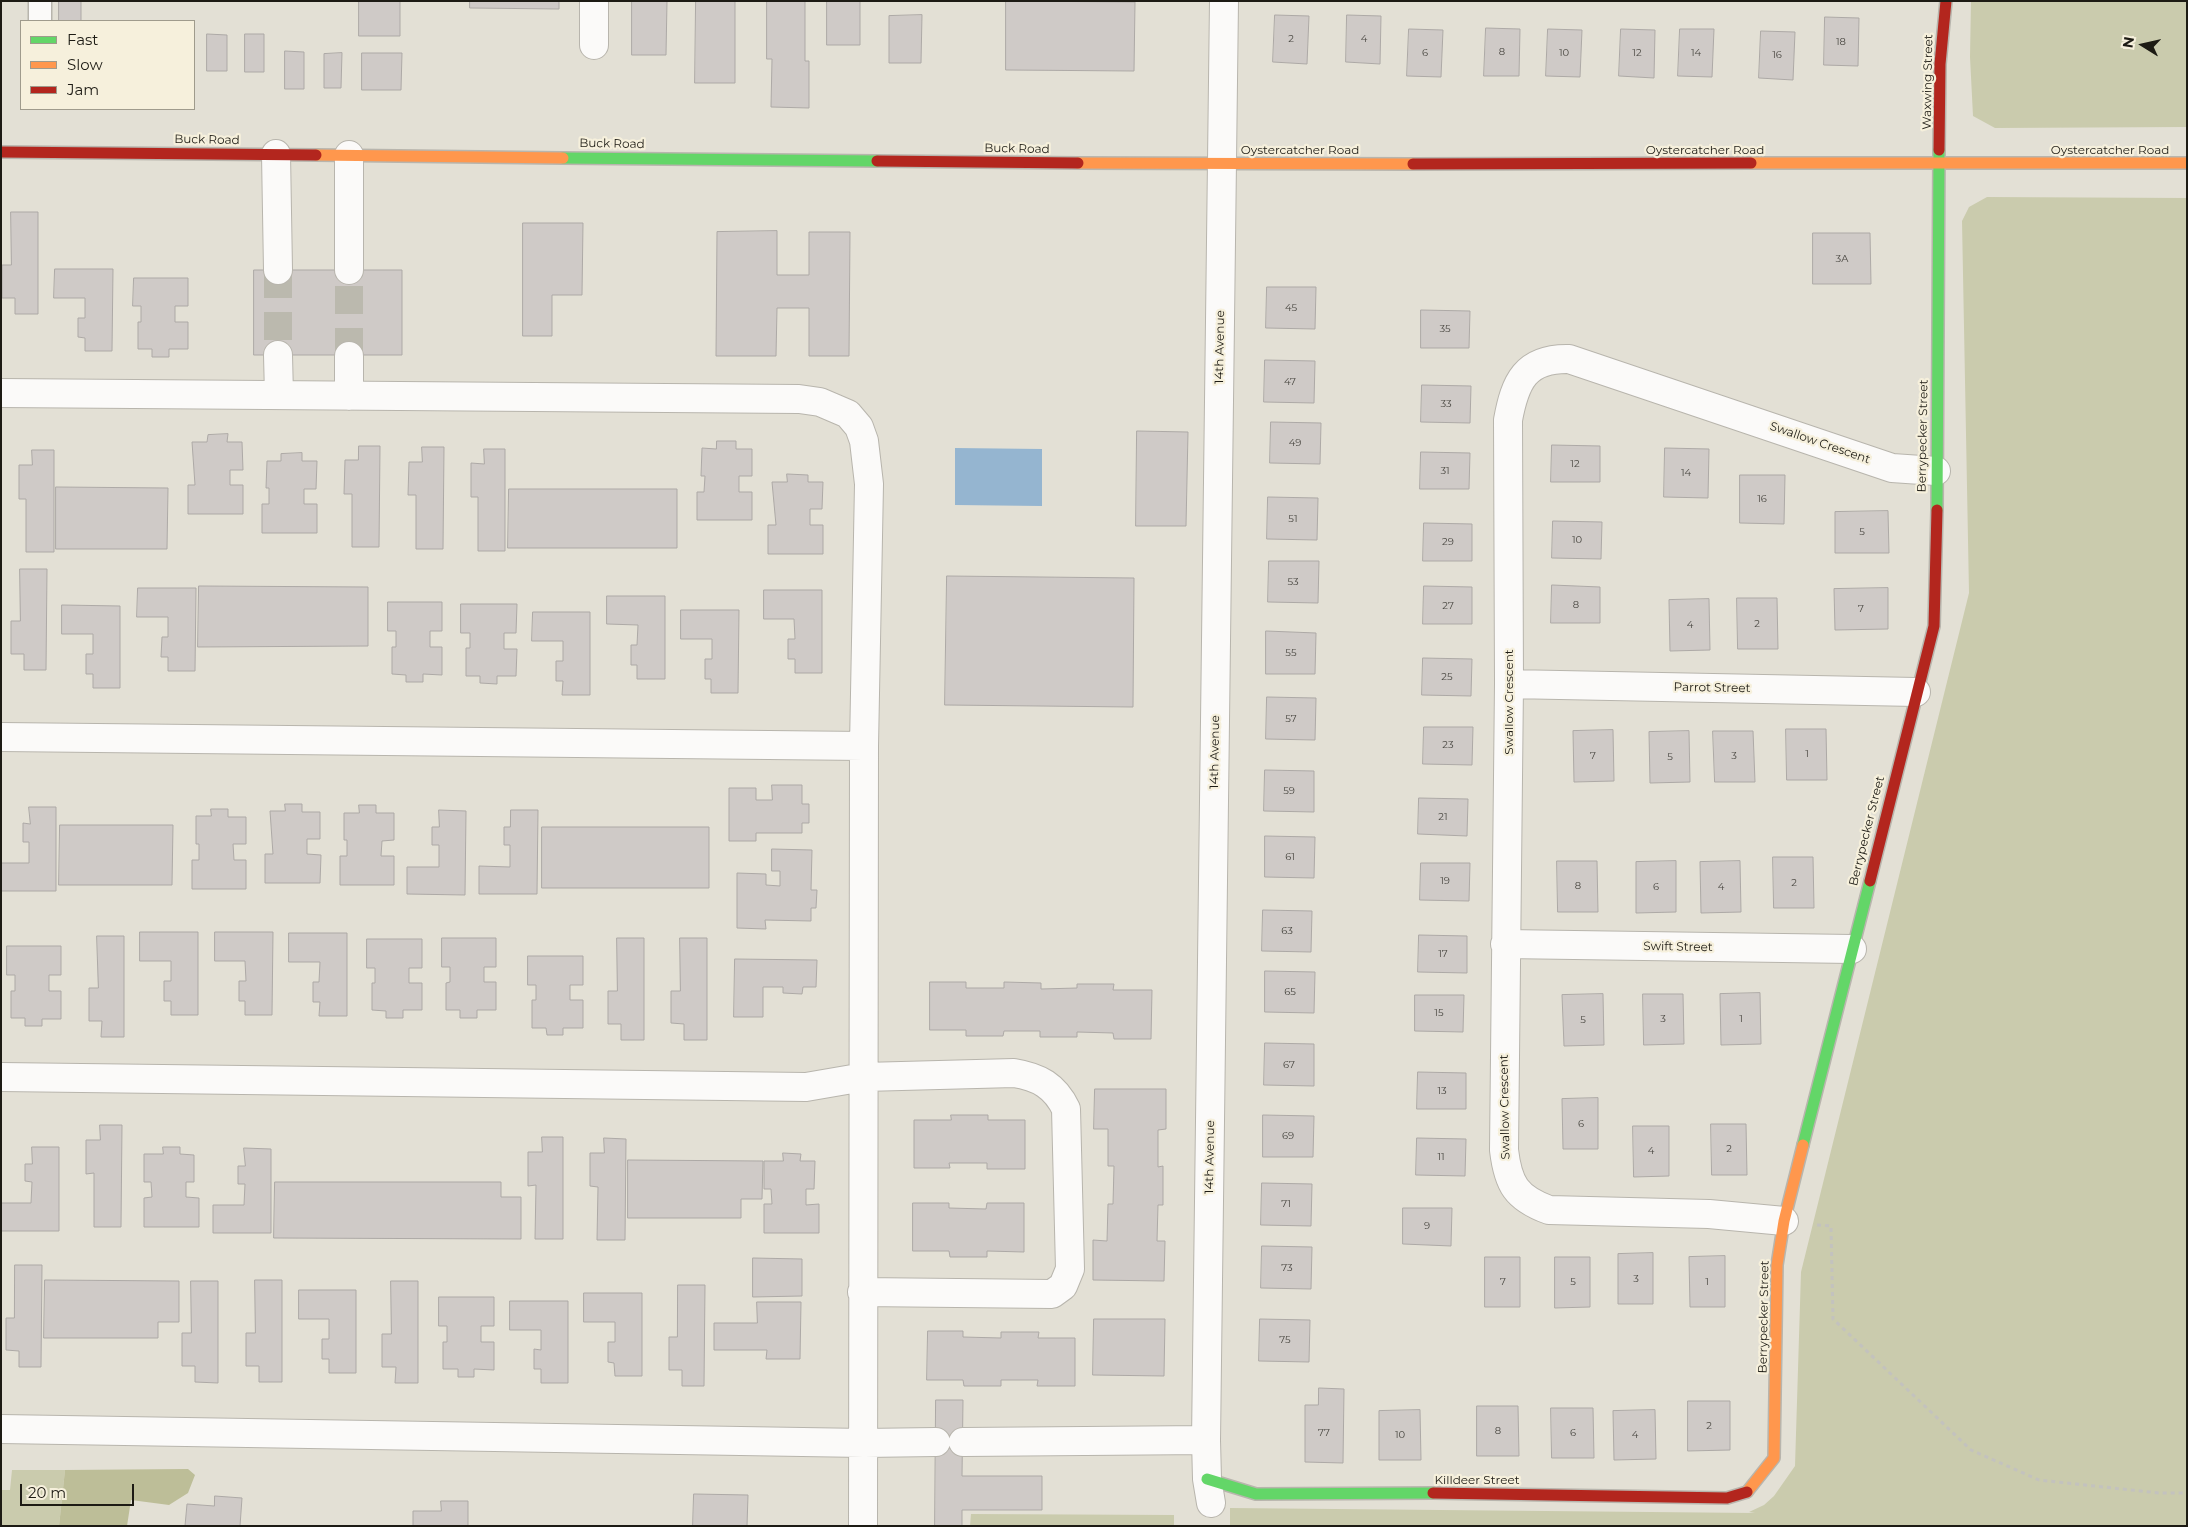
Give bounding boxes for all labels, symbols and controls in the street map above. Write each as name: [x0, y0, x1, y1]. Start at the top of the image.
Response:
legend: [20, 20, 195, 110]
north arrow: [2118, 20, 2168, 70]
text: Fast: [67, 30, 98, 49]
house number: 2: [1288, 33, 1294, 45]
house number: 4: [1361, 33, 1367, 45]
street label: Waxwing Street: [1920, 34, 1936, 130]
text: N: [2118, 35, 2138, 50]
house number: 18: [1836, 36, 1846, 48]
house number: 8: [1499, 46, 1505, 58]
house number: 6: [1422, 47, 1428, 59]
house number: 10: [1559, 47, 1569, 59]
house number: 12: [1632, 47, 1642, 59]
house number: 14: [1691, 47, 1701, 59]
house number: 16: [1772, 49, 1782, 61]
text: Slow: [67, 55, 103, 74]
text: Jam: [67, 80, 99, 99]
street label: Buck Road: [174, 132, 240, 148]
street label: Buck Road: [579, 136, 645, 152]
street label: Buck Road: [984, 141, 1050, 157]
street label: Oystercatcher Road: [1241, 143, 1359, 157]
street label: Oystercatcher Road: [1646, 143, 1764, 157]
street label: Oystercatcher Road: [2051, 143, 2169, 157]
house number: 3A: [1836, 253, 1848, 265]
house number: 45: [1285, 302, 1297, 314]
street label: 14th Avenue: [1212, 310, 1228, 384]
house number: 35: [1439, 323, 1451, 335]
house number: 47: [1284, 376, 1296, 388]
street label: Berrypecker Street: [1915, 380, 1931, 492]
house number: 33: [1440, 398, 1452, 410]
street label: Swallow Crescent: [1768, 419, 1872, 467]
house number: 49: [1289, 437, 1301, 449]
house number: 12: [1570, 458, 1580, 470]
house number: 31: [1440, 465, 1450, 477]
house number: 14: [1681, 467, 1691, 479]
house number: 16: [1757, 493, 1767, 505]
house number: 51: [1288, 513, 1298, 525]
house number: 5: [1859, 526, 1865, 538]
house number: 10: [1572, 534, 1582, 546]
house number: 29: [1442, 536, 1454, 548]
house number: 53: [1287, 576, 1299, 588]
house number: 8: [1573, 599, 1579, 611]
house number: 27: [1442, 600, 1454, 612]
house number: 7: [1858, 603, 1864, 615]
house number: 2: [1754, 618, 1760, 630]
house number: 4: [1687, 619, 1693, 631]
house number: 55: [1285, 647, 1297, 659]
street label: Swallow Crescent: [1502, 649, 1516, 755]
house number: 25: [1441, 671, 1453, 683]
street label: Parrot Street: [1674, 680, 1750, 696]
house number: 57: [1285, 713, 1297, 725]
street label: 14th Avenue: [1207, 715, 1223, 789]
house number: 23: [1442, 739, 1454, 751]
house number: 1: [1805, 748, 1809, 760]
house number: 7: [1590, 750, 1596, 762]
house number: 3: [1731, 750, 1737, 762]
house number: 5: [1667, 751, 1673, 763]
street label: Berrypecker Street: [1846, 775, 1888, 887]
house number: 59: [1283, 785, 1295, 797]
house number: 21: [1438, 811, 1448, 823]
house number: 61: [1285, 851, 1295, 863]
house number: 19: [1440, 875, 1450, 887]
house number: 2: [1791, 877, 1797, 889]
house number: 8: [1575, 880, 1581, 892]
house number: 6: [1653, 881, 1659, 893]
house number: 4: [1718, 881, 1724, 893]
house number: 63: [1281, 925, 1293, 937]
street label: Swift Street: [1643, 939, 1713, 955]
house number: 17: [1438, 948, 1448, 960]
house number: 65: [1284, 986, 1296, 998]
house number: 15: [1434, 1007, 1444, 1019]
house number: 3: [1660, 1013, 1666, 1025]
house number: 1: [1739, 1013, 1743, 1025]
house number: 5: [1580, 1014, 1586, 1026]
street label: Swallow Crescent: [1497, 1054, 1513, 1160]
house number: 67: [1283, 1059, 1295, 1071]
house number: 13: [1437, 1085, 1447, 1097]
house number: 6: [1578, 1118, 1584, 1130]
street label: 14th Avenue: [1202, 1120, 1218, 1194]
house number: 69: [1282, 1130, 1294, 1142]
house number: 2: [1726, 1143, 1732, 1155]
house number: 4: [1648, 1145, 1654, 1157]
house number: 11: [1437, 1151, 1445, 1163]
house number: 71: [1281, 1198, 1291, 1210]
house number: 9: [1424, 1220, 1430, 1232]
street label: Berrypecker Street: [1756, 1261, 1772, 1373]
house number: 73: [1281, 1262, 1293, 1274]
house number: 3: [1633, 1273, 1639, 1285]
house number: 7: [1500, 1276, 1506, 1288]
house number: 5: [1570, 1276, 1576, 1288]
house number: 1: [1705, 1276, 1709, 1288]
house number: 75: [1279, 1334, 1291, 1346]
house number: 2: [1706, 1420, 1712, 1432]
house number: 8: [1495, 1425, 1501, 1437]
house number: 77: [1318, 1427, 1330, 1439]
house number: 6: [1570, 1427, 1576, 1439]
house number: 10: [1395, 1429, 1405, 1441]
house number: 4: [1632, 1429, 1638, 1441]
street label: Killdeer Street: [1434, 1473, 1520, 1487]
scale bar: [22, 1474, 136, 1506]
text: 20 m: [28, 1483, 66, 1502]

